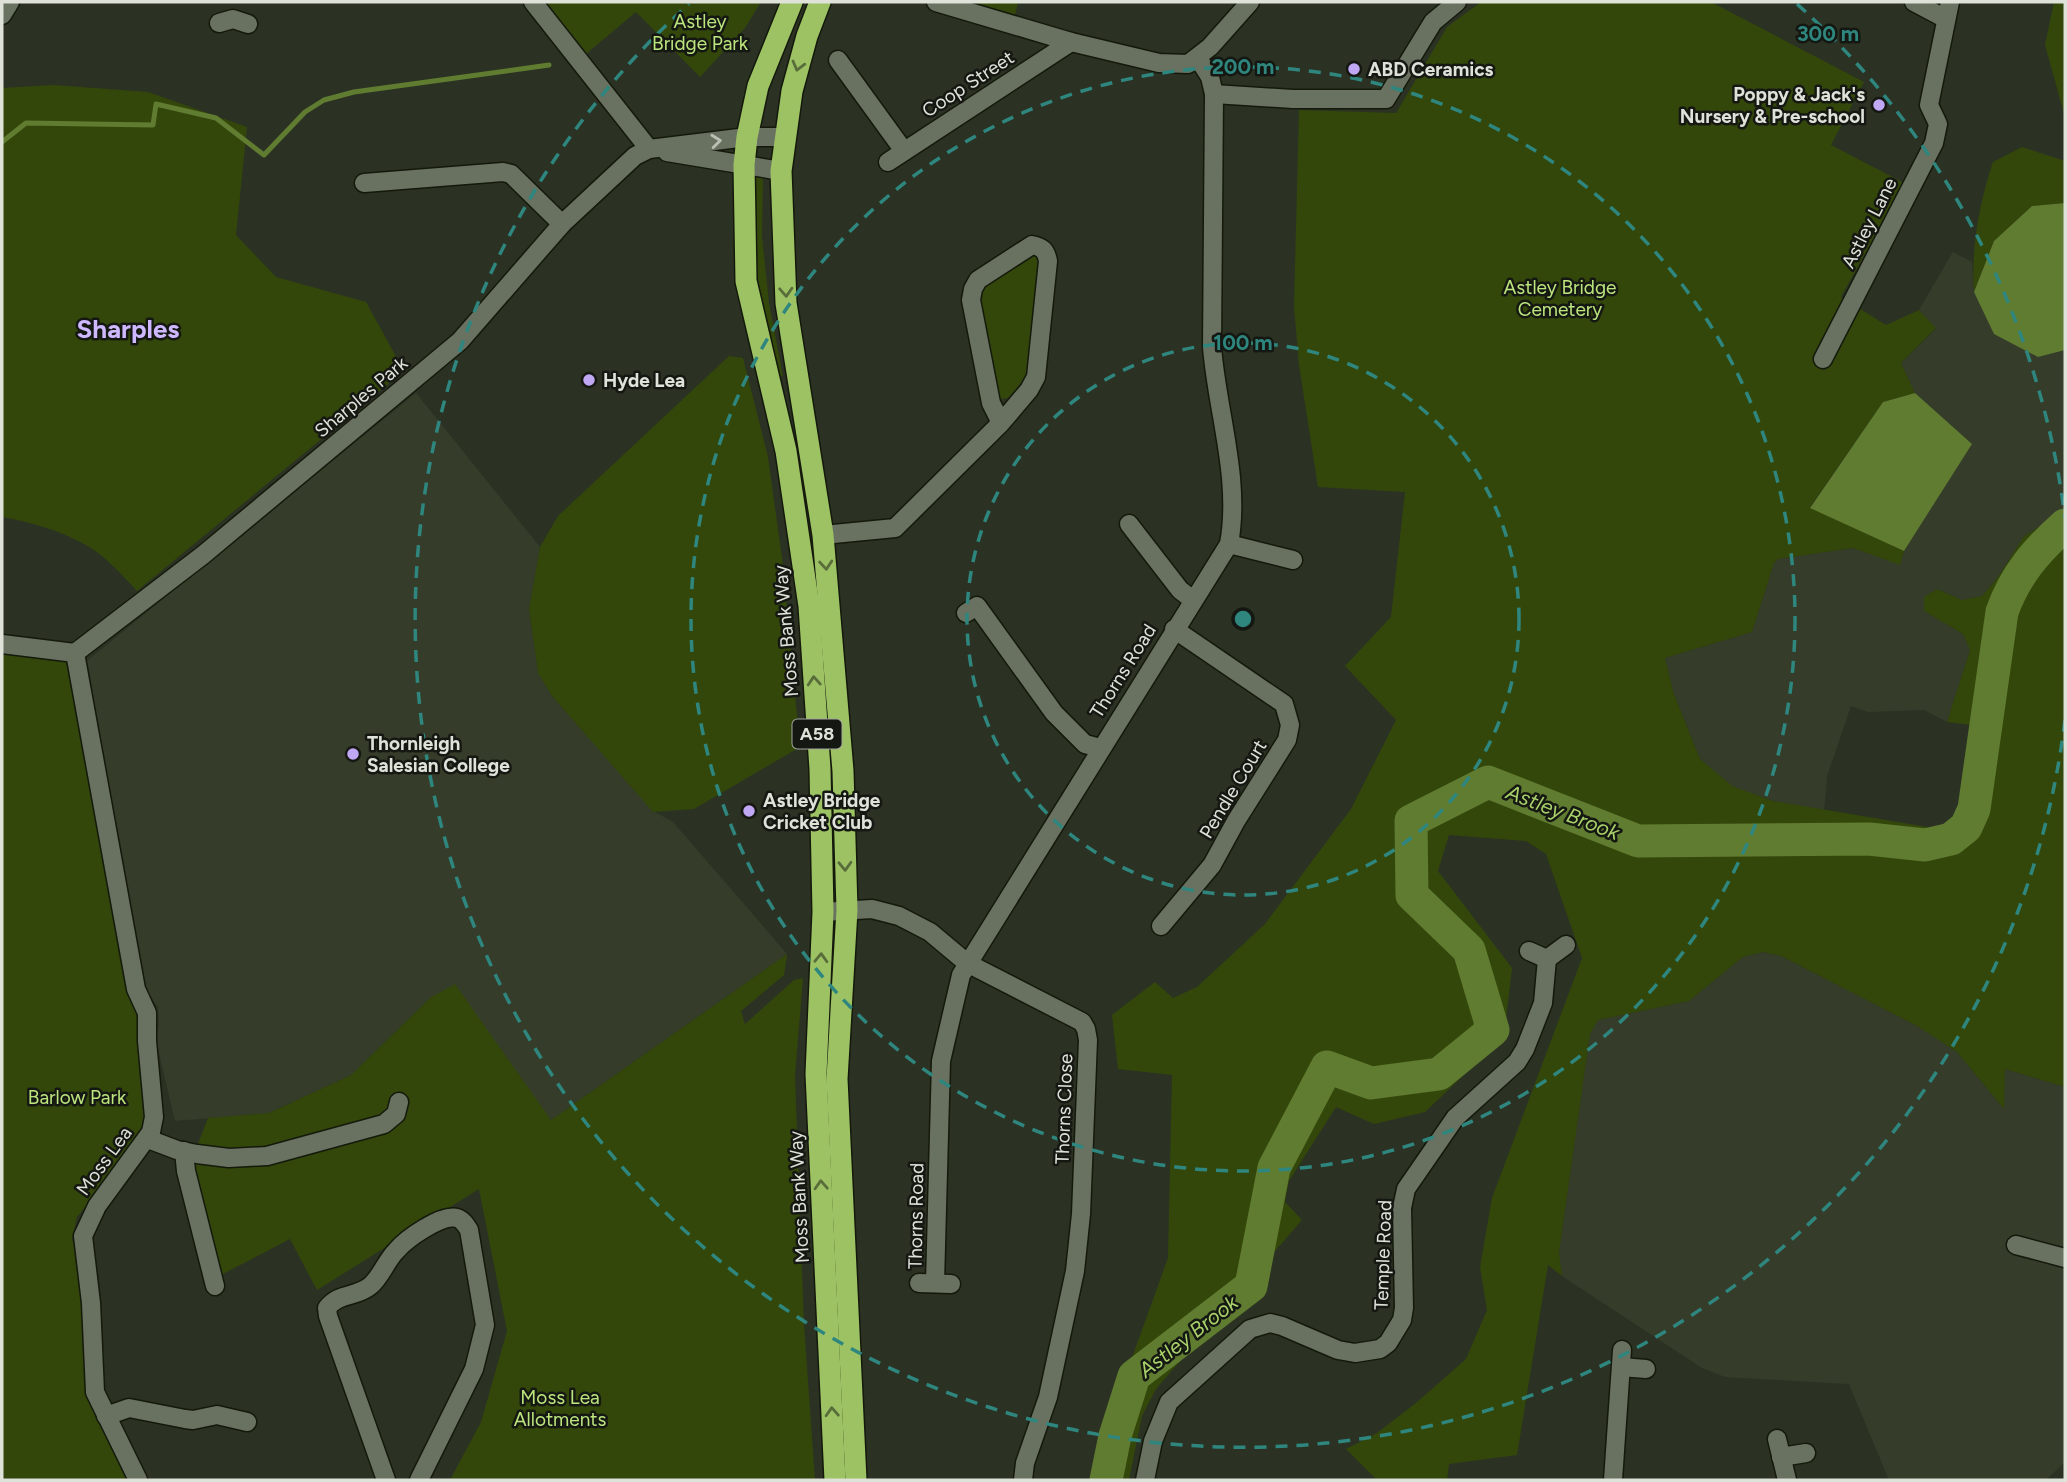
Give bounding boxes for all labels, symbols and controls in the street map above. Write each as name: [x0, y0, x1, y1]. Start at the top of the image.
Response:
park label: Astley Bridge Park: [652, 10, 749, 55]
text: 300 m: [1797, 21, 1859, 46]
street label: Coop Street: [918, 46, 1018, 122]
text: 200 m: [1212, 54, 1274, 79]
place label: ABD Ceramics: [1368, 58, 1494, 81]
one-way arrow: [792, 60, 807, 72]
marker: ABD Ceramics: [1346, 61, 1362, 77]
place label: Poppy & Jack's Nursery & Pre-school: [1680, 83, 1865, 128]
marker: Poppy & Jack's Nursery & Pre-school: [1871, 97, 1887, 113]
one-way arrow: [710, 133, 722, 148]
street label: Astley Lane: [1836, 174, 1902, 272]
park label: Astley Bridge Cemetery: [1504, 276, 1617, 321]
one-way arrow: [778, 287, 793, 298]
district label: Sharples: [77, 313, 179, 345]
text: 100 m: [1213, 330, 1273, 355]
street label: Sharples Park: [310, 351, 413, 442]
place label: Hyde Lea: [603, 369, 685, 392]
marker: Hyde Lea: [581, 372, 597, 388]
one-way arrow: [818, 560, 833, 571]
street label: Moss Bank Way: [769, 564, 803, 698]
centre of rings: [1231, 607, 1255, 631]
street label: Thorns Road: [1085, 620, 1161, 722]
one-way arrow: [807, 676, 822, 687]
road number: A58: [792, 720, 842, 748]
place label: Thornleigh Salesian College: [367, 732, 510, 777]
street label: Pendle Court: [1195, 735, 1271, 843]
marker: Thornleigh Salesian College: [345, 746, 361, 762]
water label: Astley Brook: [1502, 779, 1624, 845]
place label: Astley Bridge Cricket Club: [763, 789, 881, 834]
marker: Astley Bridge Cricket Club: [741, 803, 757, 819]
one-way arrow: [838, 861, 853, 872]
one-way arrow: [814, 952, 829, 963]
street label: Thorns Close: [1051, 1053, 1077, 1165]
park label: Barlow Park: [28, 1086, 127, 1109]
street label: Moss Lea: [71, 1122, 137, 1200]
street label: Moss Bank Way: [784, 1130, 814, 1264]
street label: Thorns Road: [904, 1163, 928, 1269]
one-way arrow: [814, 1179, 829, 1190]
street label: Temple Road: [1370, 1200, 1396, 1310]
water label: Astley Brook: [1133, 1289, 1243, 1383]
park label: Moss Lea Allotments: [514, 1386, 606, 1431]
one-way arrow: [824, 1406, 839, 1417]

